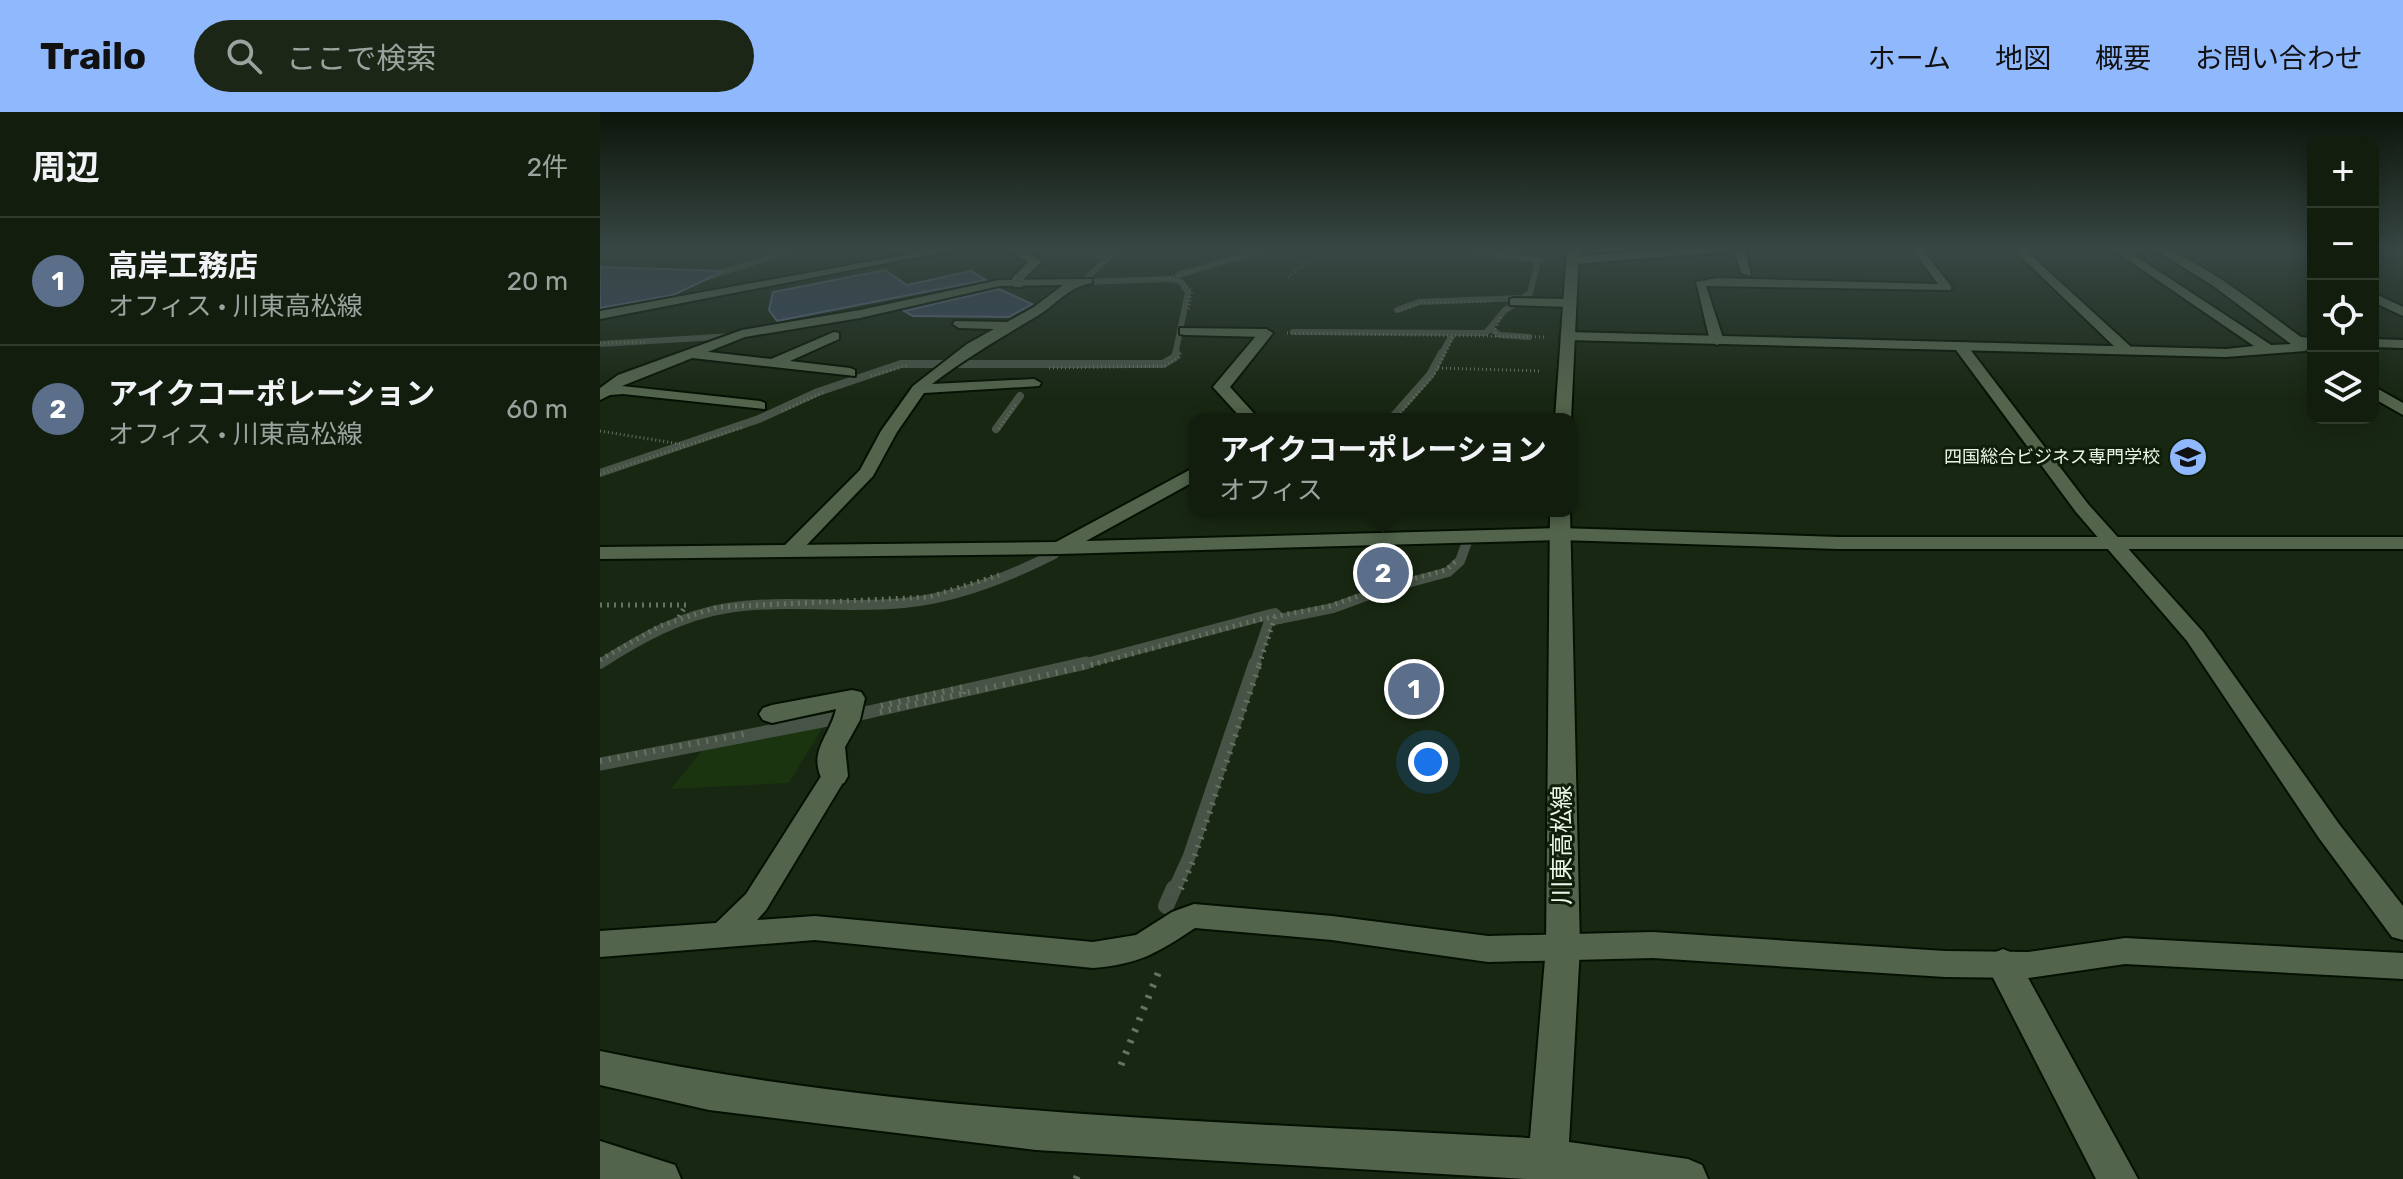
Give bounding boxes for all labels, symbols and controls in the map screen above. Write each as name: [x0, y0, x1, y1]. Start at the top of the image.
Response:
search box: [194, 20, 754, 92]
text: Trailo: [40, 33, 146, 79]
icon: search: [222, 34, 266, 78]
text: ここで検索: [286, 41, 436, 77]
text: ホーム: [1868, 42, 1951, 75]
text: 地図: [1995, 42, 2051, 75]
text: 概要: [2095, 42, 2151, 75]
text: お問い合わせ: [2195, 42, 2363, 75]
map controls: [2307, 136, 2379, 424]
button: +: [2307, 136, 2379, 208]
text: 周辺: [32, 147, 100, 188]
text: 2件: [527, 152, 568, 183]
button: −: [2307, 208, 2379, 280]
text: 高岸工務店: [108, 248, 258, 284]
text: 1: [52, 266, 64, 297]
text: 20 m: [507, 266, 568, 297]
button: locate: [2307, 280, 2379, 352]
text: オフィス · 川東高松線: [108, 291, 363, 322]
button: layers: [2307, 352, 2379, 424]
text: アイクコーポレーション: [108, 376, 435, 412]
text: 2: [50, 394, 66, 425]
text: 60 m: [506, 394, 568, 425]
popup: [1189, 413, 1577, 517]
text: オフィス · 川東高松線: [108, 419, 363, 450]
text: アイクコーポレーション: [1219, 432, 1547, 468]
school or university icon: 四国総合ビジネス専門学校: [2167, 436, 2209, 478]
place label: 四国総合ビジネス専門学校: [1944, 446, 2160, 468]
text: オフィス: [1219, 475, 1323, 506]
pin: 2: [1357, 543, 1409, 603]
pin: 1: [1388, 659, 1440, 719]
your location: [1408, 742, 1448, 782]
street label: 川東高松線: [1548, 785, 1576, 905]

